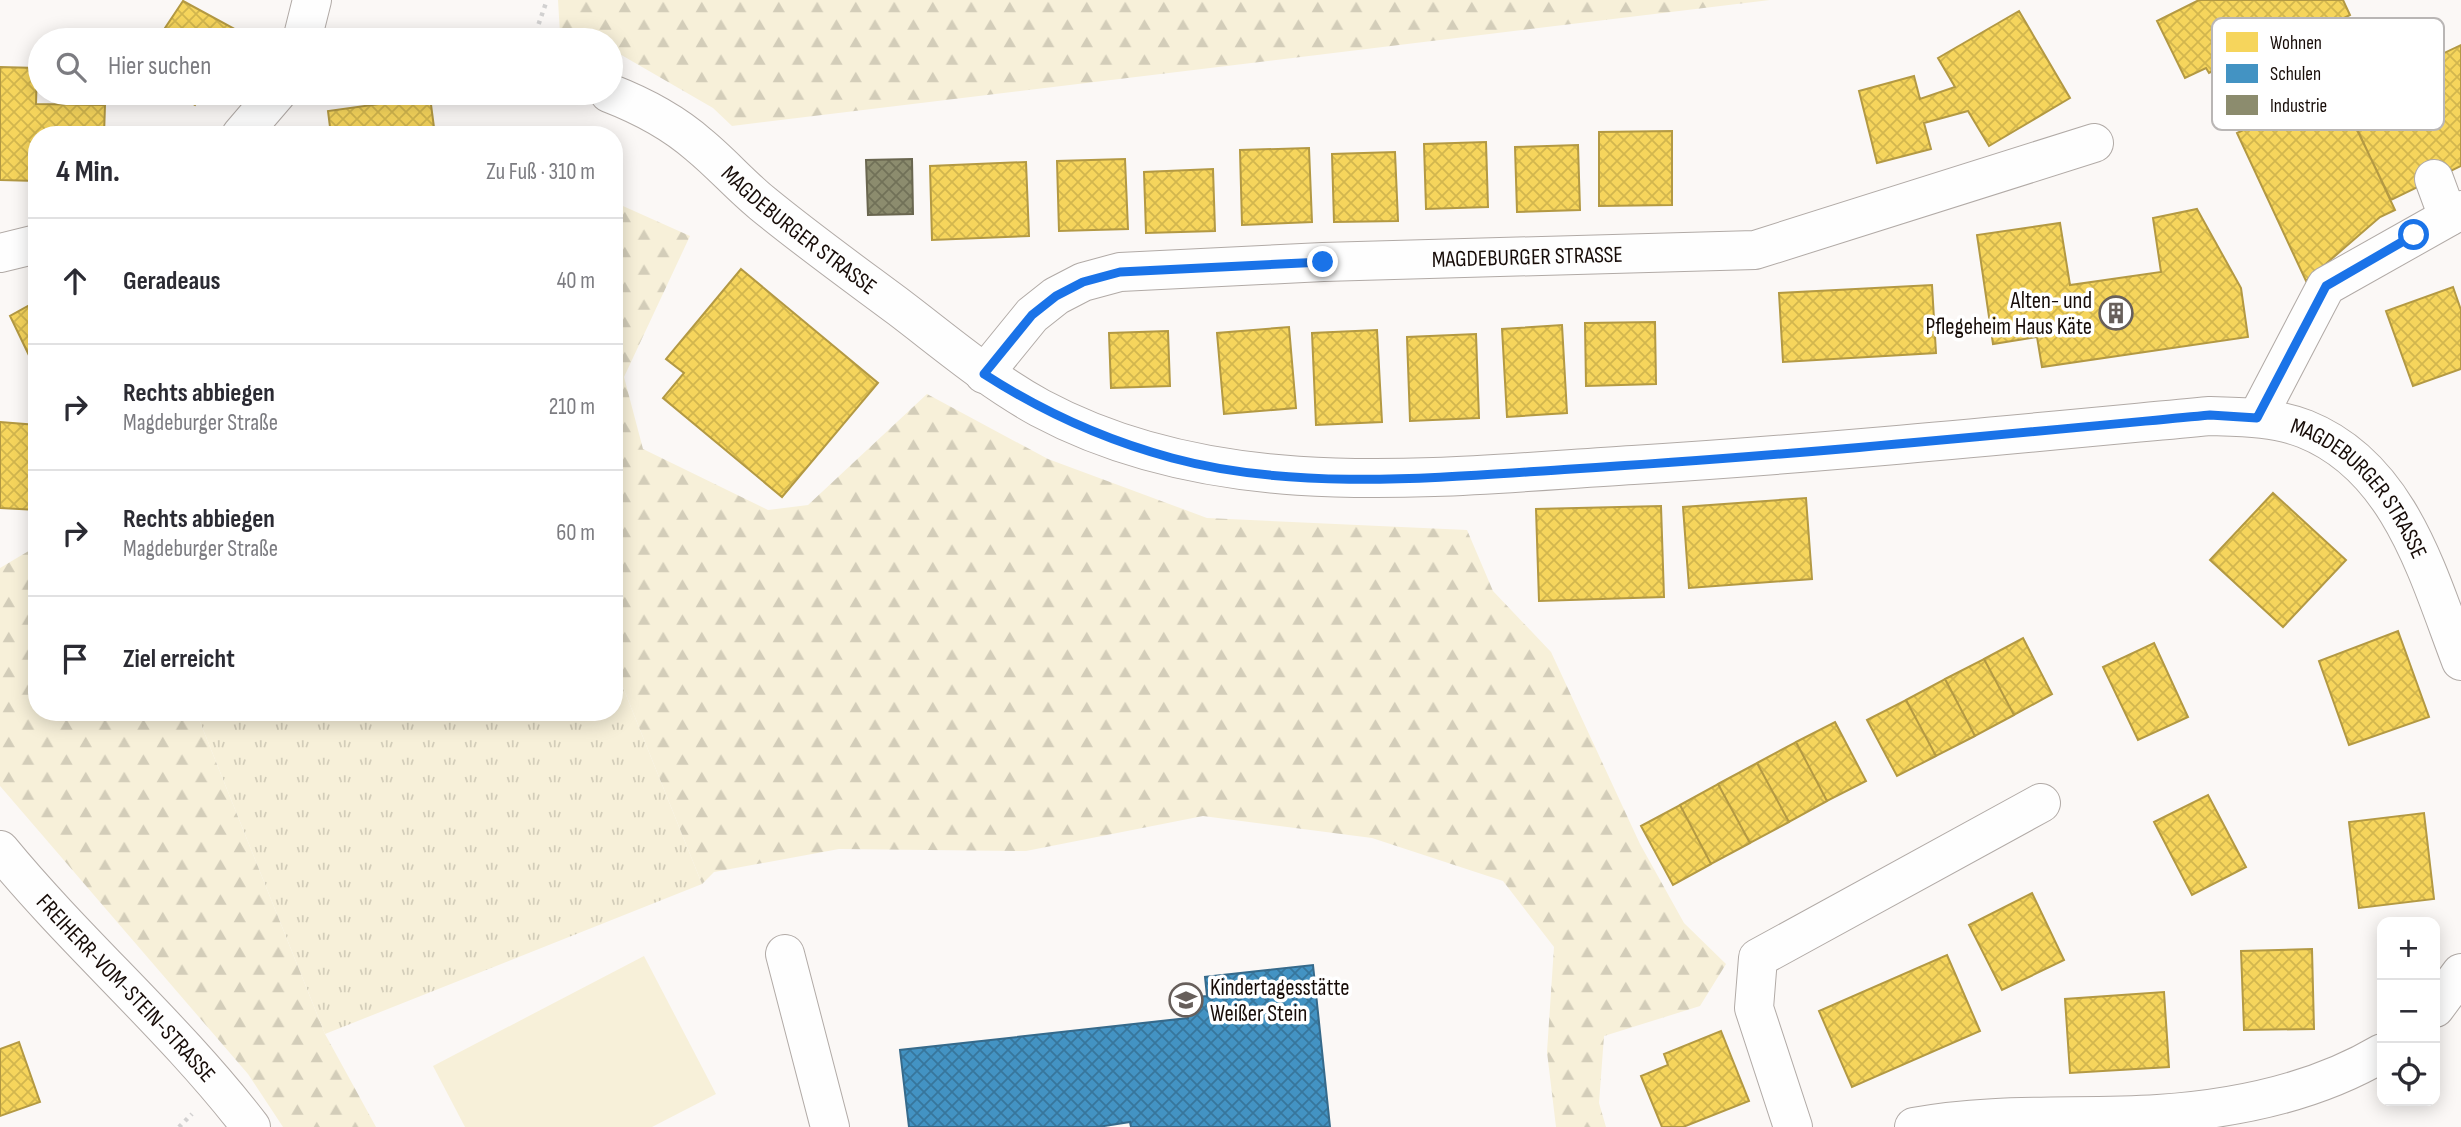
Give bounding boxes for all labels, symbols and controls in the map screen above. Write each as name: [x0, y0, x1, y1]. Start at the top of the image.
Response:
legend: [2212, 18, 2444, 130]
search box: [28, 28, 623, 105]
text: Wohnen: [2270, 32, 2322, 55]
icon: search: [52, 48, 90, 86]
text: Hier suchen: [108, 51, 211, 82]
text: Schulen: [2270, 63, 2321, 86]
text: Industrie: [2270, 95, 2327, 118]
text: 4 Min.: [56, 154, 120, 190]
text: Zu Fuß · 310 m: [486, 158, 595, 186]
street label: MAGDEBURGER STRASSE: [715, 160, 882, 301]
route start: [2398, 219, 2429, 250]
street label: MAGDEBURGER STRASSE: [1431, 241, 1623, 274]
route end: [1307, 246, 1338, 277]
icon: ahead: [56, 262, 94, 300]
text: Geradeaus: [123, 266, 221, 297]
text: 40 m: [557, 267, 595, 295]
place label: Alten- und Pflegeheim Haus Käte: [1925, 287, 2092, 341]
building icon: Alten- und Pflegeheim Haus Käte: [2097, 294, 2135, 332]
text: Rechts abbiegen: [123, 378, 275, 409]
icon: right: [56, 388, 94, 426]
text: 210 m: [549, 393, 595, 421]
text: Magdeburger Straße: [123, 409, 278, 437]
street label: MAGDEBURGER STRASSE: [2287, 412, 2433, 563]
text: Rechts abbiegen: [123, 504, 275, 535]
icon: right: [56, 514, 94, 552]
text: 60 m: [556, 519, 595, 547]
text: Magdeburger Straße: [123, 535, 278, 563]
icon: arrive: [56, 640, 94, 678]
text: Ziel erreicht: [123, 644, 235, 675]
street label: FREIHERR-VOM-STEIN-STRASSE: [30, 889, 221, 1088]
map controls: [2377, 917, 2440, 1106]
button: +: [2377, 917, 2440, 980]
place label: Kindertagesstätte Weißer Stein: [1210, 974, 1349, 1028]
button: −: [2377, 980, 2440, 1043]
school or university icon: Kindertagesstätte Weißer Stein: [1167, 981, 1205, 1019]
button: locate: [2377, 1043, 2440, 1106]

